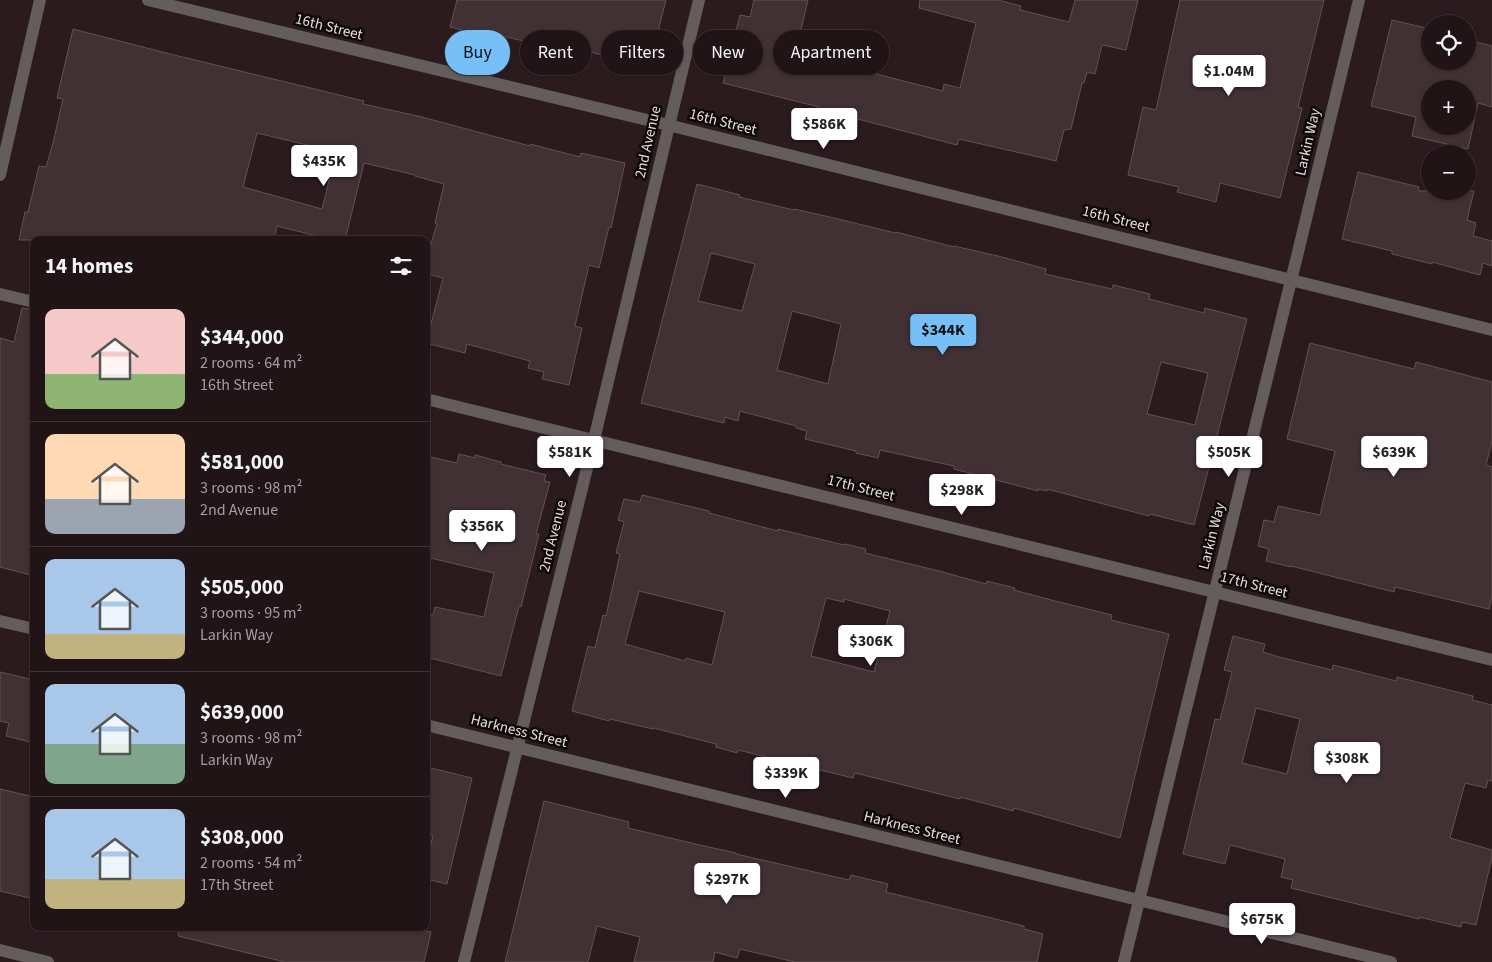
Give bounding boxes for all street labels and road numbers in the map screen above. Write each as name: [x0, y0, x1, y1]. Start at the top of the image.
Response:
street label: 16th Street: [293, 8, 365, 46]
street label: 16th Street: [687, 103, 759, 141]
street label: 2nd Avenue: [630, 104, 666, 180]
street label: Larkin Way: [1290, 106, 1326, 178]
street label: 16th Street: [1080, 200, 1152, 238]
street label: 17th Street: [825, 469, 897, 507]
street label: 2nd Avenue: [534, 498, 572, 574]
street label: Larkin Way: [1194, 500, 1230, 572]
street label: 17th Street: [1218, 566, 1290, 604]
street label: Harkness Street: [469, 709, 569, 753]
street label: Harkness Street: [862, 806, 962, 850]

